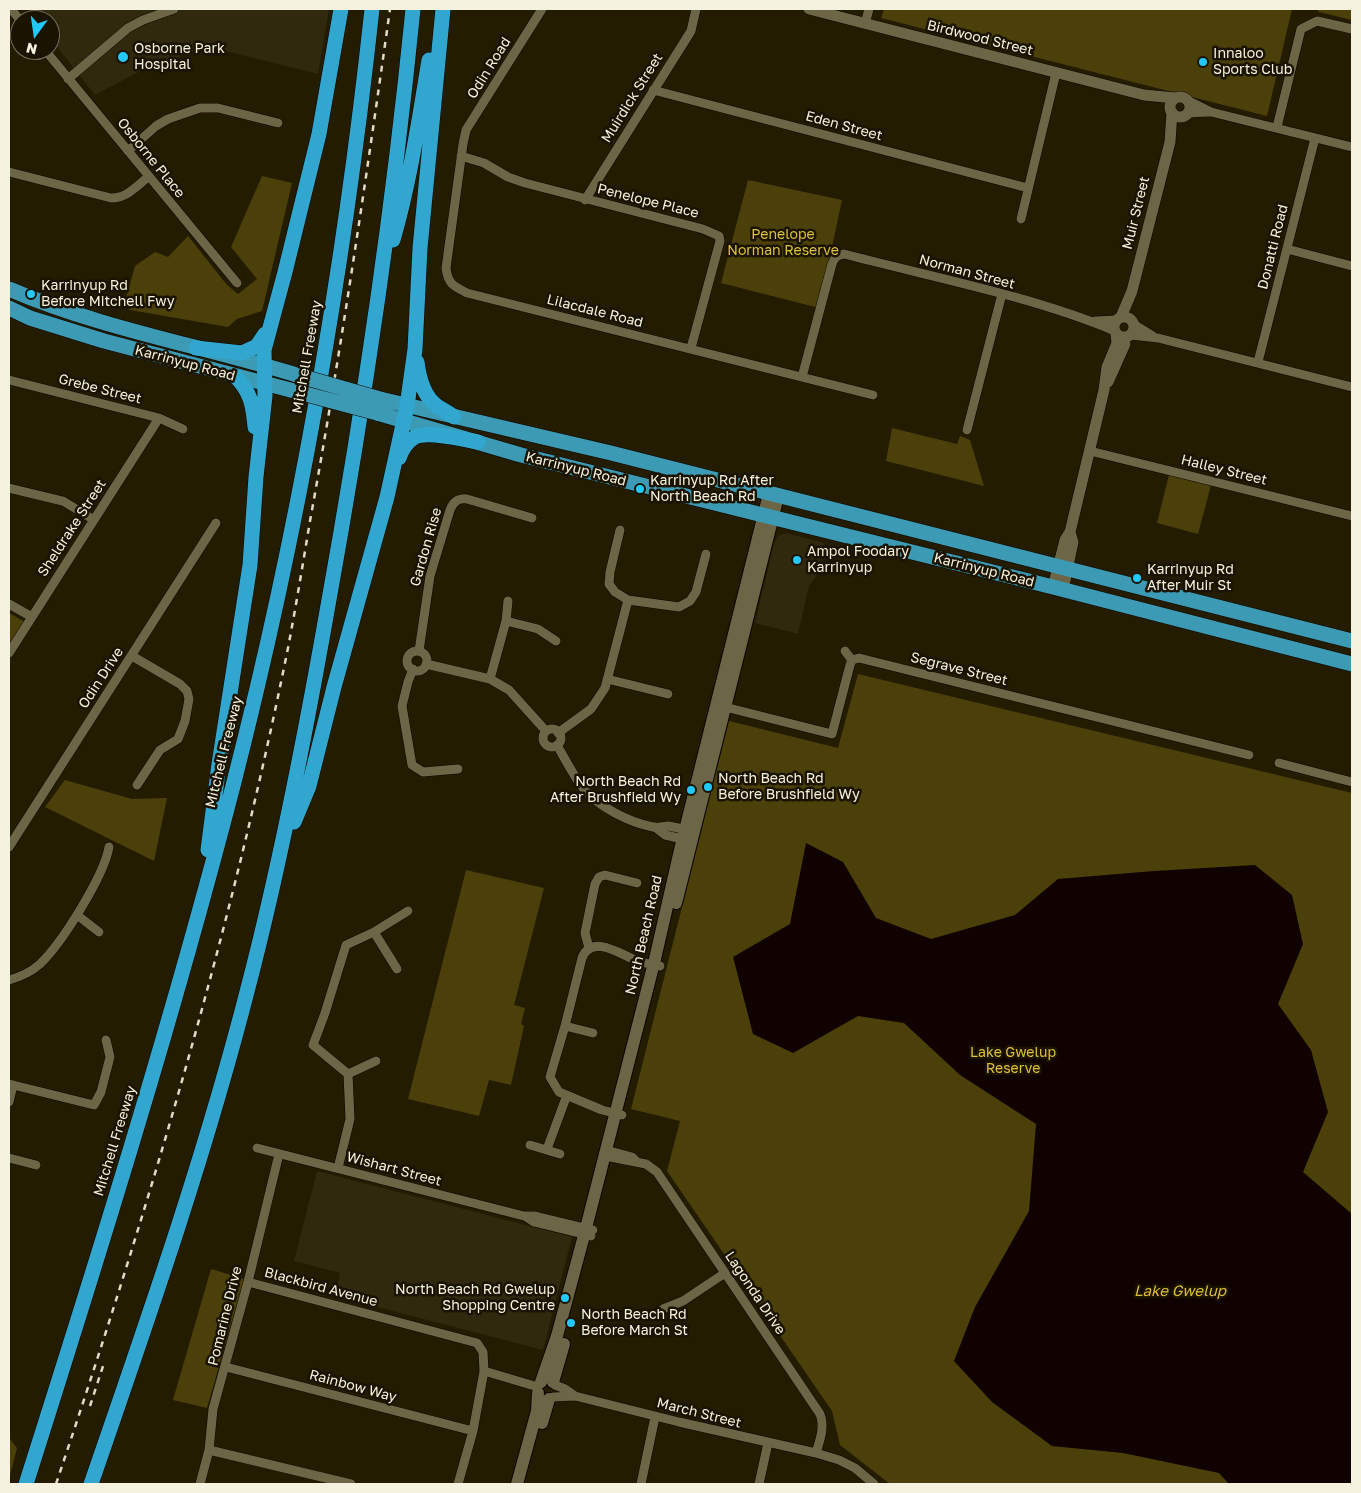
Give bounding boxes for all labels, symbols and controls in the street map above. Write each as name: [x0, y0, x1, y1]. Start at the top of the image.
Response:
north arrow: [10, 10, 60, 60]
street label: Birdwood Street: [925, 17, 1035, 59]
street label: Odin Road: [464, 34, 514, 102]
text: N: [24, 40, 39, 59]
place label: Osborne Park Hospital: [134, 41, 225, 74]
place label: Innaloo Sports Club: [1213, 46, 1292, 78]
marker: Osborne Park Hospital: [116, 50, 130, 64]
street label: Muirdick Street: [598, 50, 666, 146]
marker: Innaloo Sports Club: [1197, 56, 1209, 68]
street label: Eden Street: [804, 108, 884, 144]
street label: Osborne Place: [114, 115, 188, 201]
street label: Muir Street: [1119, 175, 1153, 251]
street label: Penelope Place: [595, 180, 701, 222]
street label: Donatti Road: [1254, 203, 1292, 291]
park label: Penelope Norman Reserve: [727, 227, 839, 260]
street label: Norman Street: [917, 251, 1017, 293]
place label: Karrinyup Rd Before Mitchell Fwy: [41, 278, 175, 310]
marker: Karrinyup Rd Before Mitchell Fwy: [25, 288, 37, 300]
street label: Lilacdale Road: [545, 291, 645, 331]
street label: Mitchell Freeway: [289, 299, 325, 415]
street label: Karrinyup Road: [133, 342, 237, 384]
street label: Grebe Street: [57, 371, 143, 407]
street label: Karrinyup Road: [524, 448, 628, 490]
street label: Halley Street: [1179, 451, 1269, 489]
place label: Karrinyup Rd After North Beach Rd: [650, 473, 774, 506]
street label: Sheldrake Street: [34, 476, 110, 580]
marker: Karrinyup Rd After North Beach Rd: [634, 483, 646, 495]
street label: Gardon Rise: [407, 506, 445, 588]
place label: Ampol Foodary Karrinyup: [807, 544, 909, 576]
street label: Karrinyup Road: [932, 549, 1036, 591]
marker: Ampol Foodary Karrinyup: [791, 554, 803, 566]
place label: Karrinyup Rd After Muir St: [1147, 562, 1234, 594]
marker: Karrinyup Rd After Muir St: [1131, 572, 1143, 584]
street label: Odin Drive: [75, 644, 127, 712]
street label: Segrave Street: [909, 649, 1009, 689]
street label: Mitchell Freeway: [202, 694, 246, 810]
place label: North Beach Rd Before Brushfield Wy: [718, 771, 860, 804]
place label: North Beach Rd After Brushfield Wy: [550, 774, 681, 806]
marker: North Beach Rd Before Brushfield Wy: [702, 781, 714, 793]
marker: North Beach Rd After Brushfield Wy: [685, 784, 697, 796]
street label: North Beach Road: [622, 874, 666, 996]
park label: Lake Gwelup Reserve: [970, 1045, 1056, 1078]
street label: Mitchell Freeway: [90, 1084, 140, 1198]
street label: Wishart Street: [345, 1148, 443, 1190]
street label: Lagonda Drive: [721, 1248, 789, 1338]
street label: Blackbird Avenue: [263, 1264, 379, 1310]
street label: Pomarine Drive: [205, 1265, 245, 1367]
place label: North Beach Rd Gwelup Shopping Centre: [395, 1282, 555, 1314]
water label: Lake Gwelup: [1134, 1282, 1226, 1300]
marker: North Beach Rd Gwelup Shopping Centre: [559, 1292, 571, 1304]
place label: North Beach Rd Before March St: [581, 1307, 688, 1340]
marker: North Beach Rd Before March St: [565, 1317, 577, 1329]
street label: Rainbow Way: [307, 1366, 399, 1406]
street label: March Street: [655, 1394, 743, 1432]

